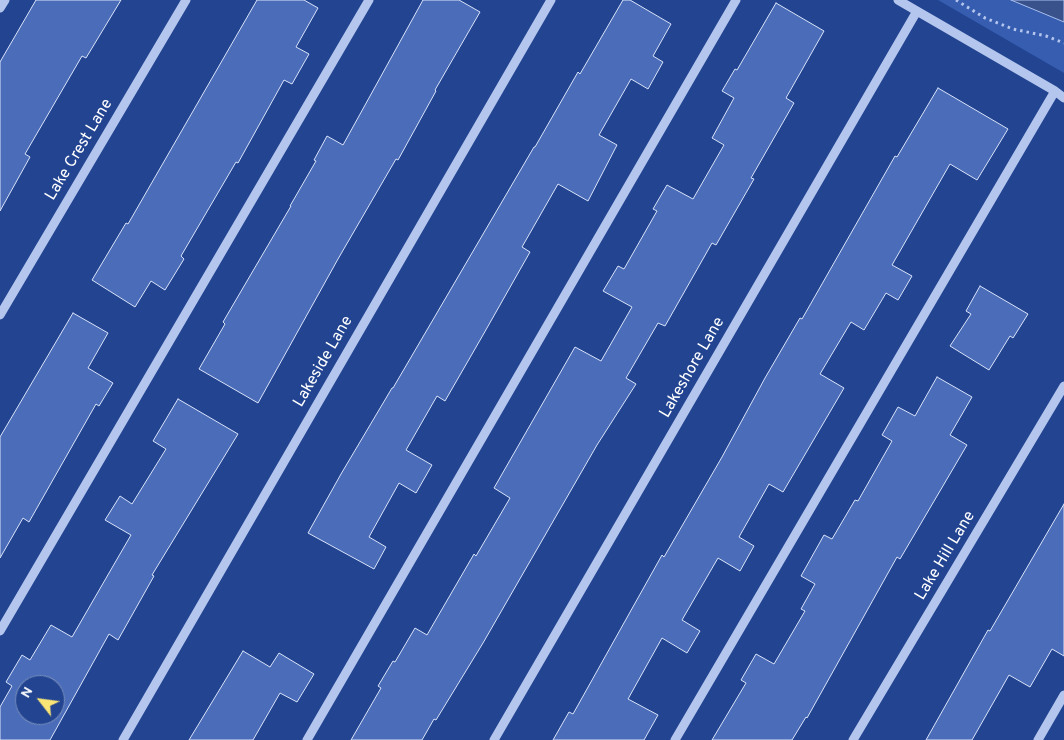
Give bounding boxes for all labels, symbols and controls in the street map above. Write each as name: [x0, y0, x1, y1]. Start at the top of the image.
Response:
street label: Lake Crest Lane: [42, 96, 118, 204]
street label: Lakeside Lane: [290, 313, 358, 411]
street label: Lakeshore Lane: [656, 314, 730, 422]
street label: Lake Hill Lane: [912, 508, 980, 604]
north arrow: [15, 675, 65, 725]
text: N: [18, 684, 37, 701]

